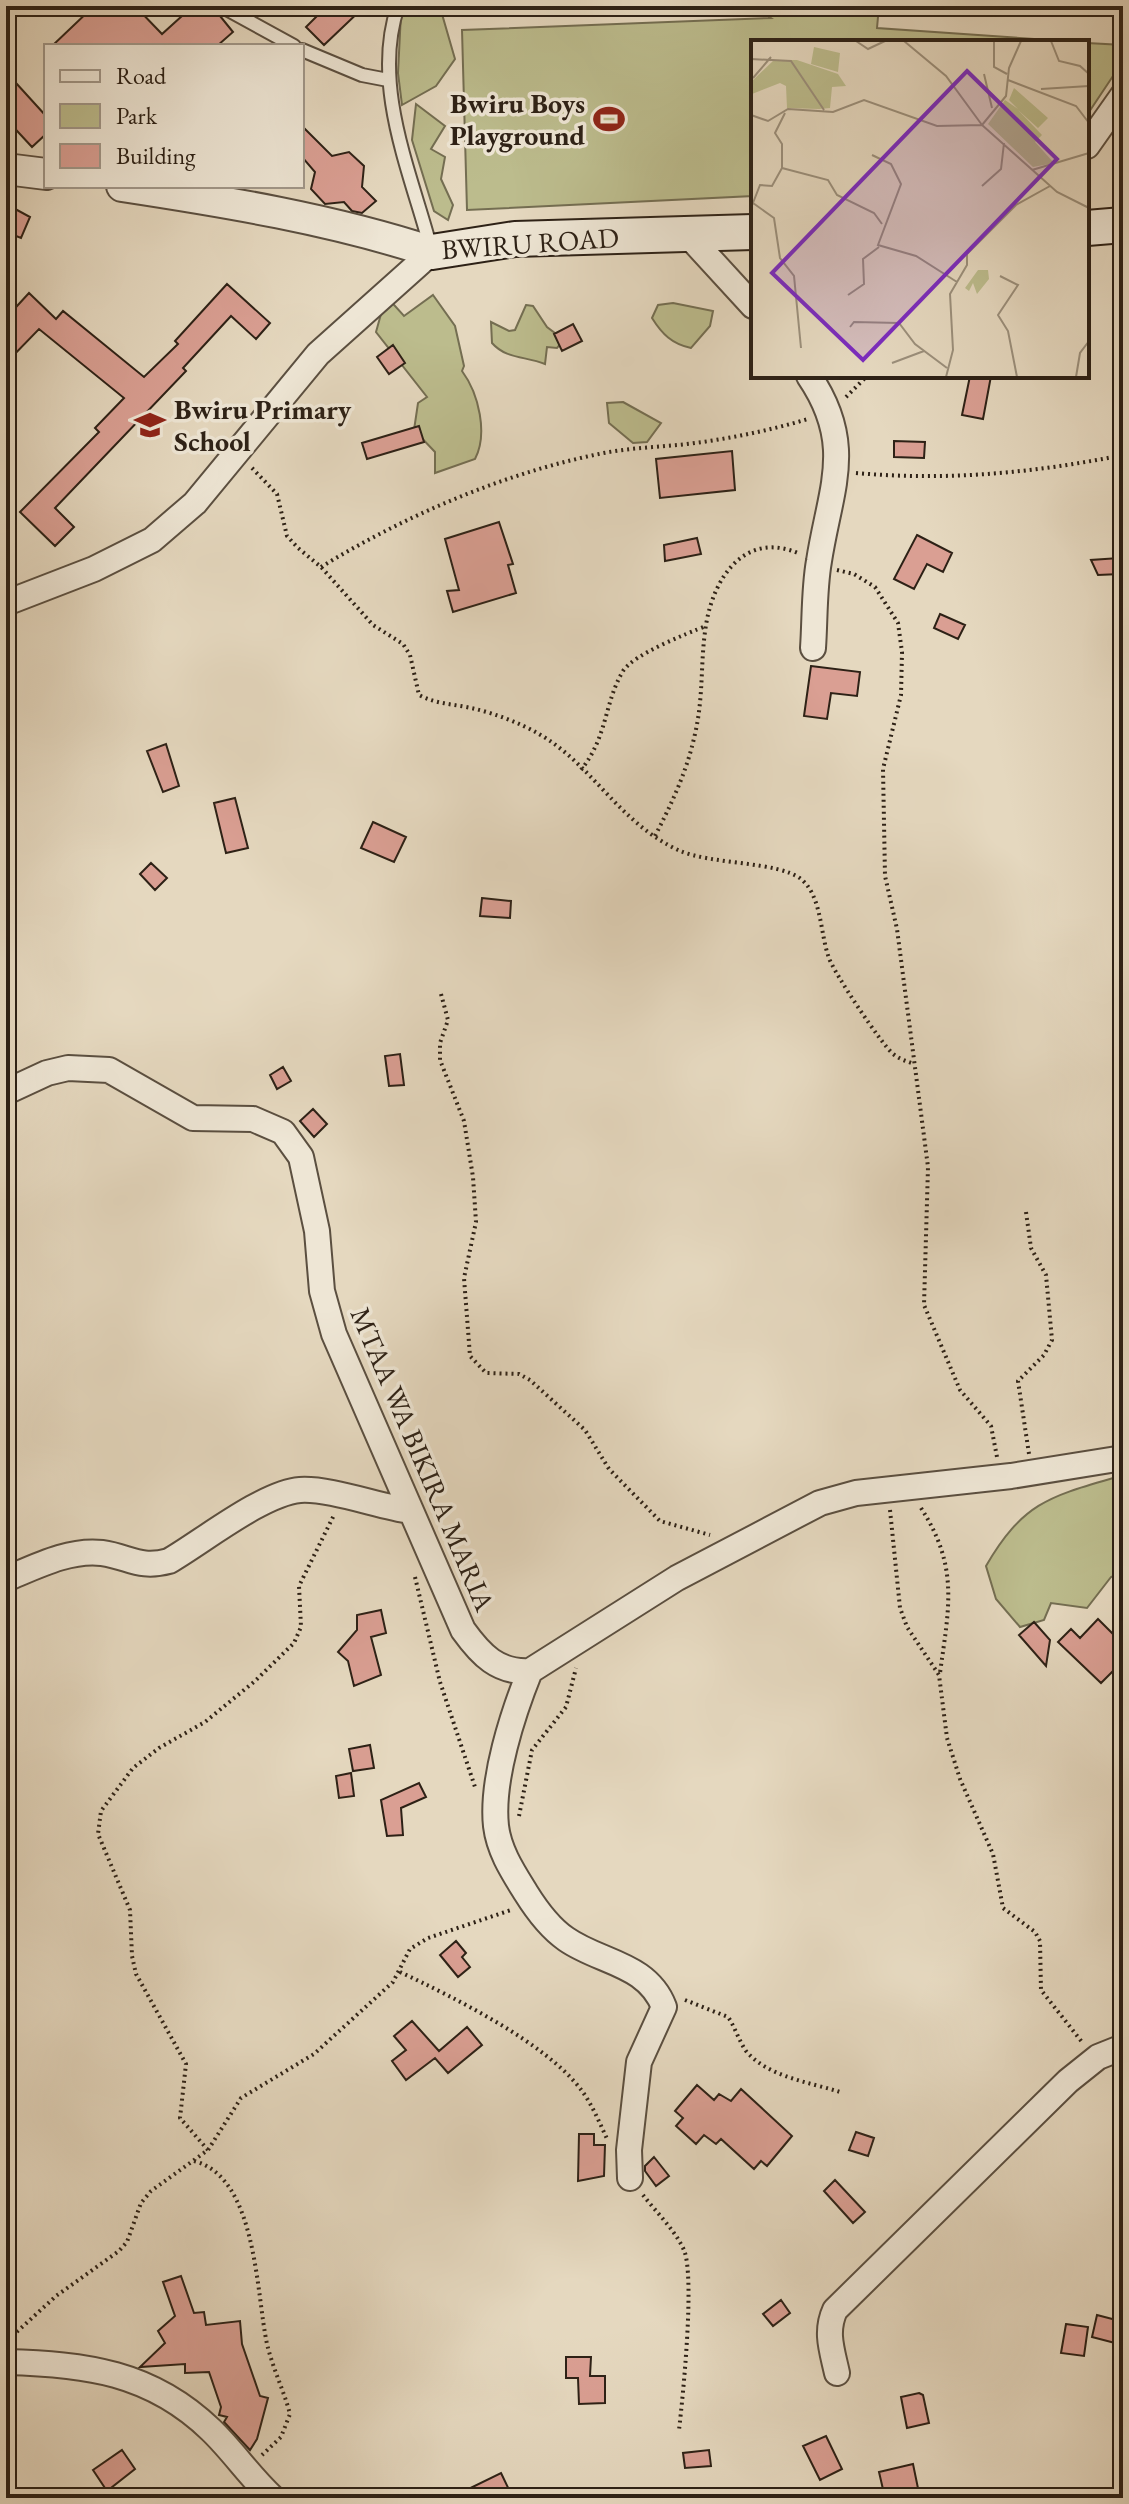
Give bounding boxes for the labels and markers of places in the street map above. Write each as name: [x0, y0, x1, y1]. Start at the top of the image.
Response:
place label: Bwiru Boys Playground: [450, 85, 586, 153]
sports icon: Bwiru Boys Playground: [592, 102, 626, 136]
place label: Bwiru Primary School: [174, 391, 352, 459]
school or university icon: Bwiru Primary School: [133, 408, 167, 442]

